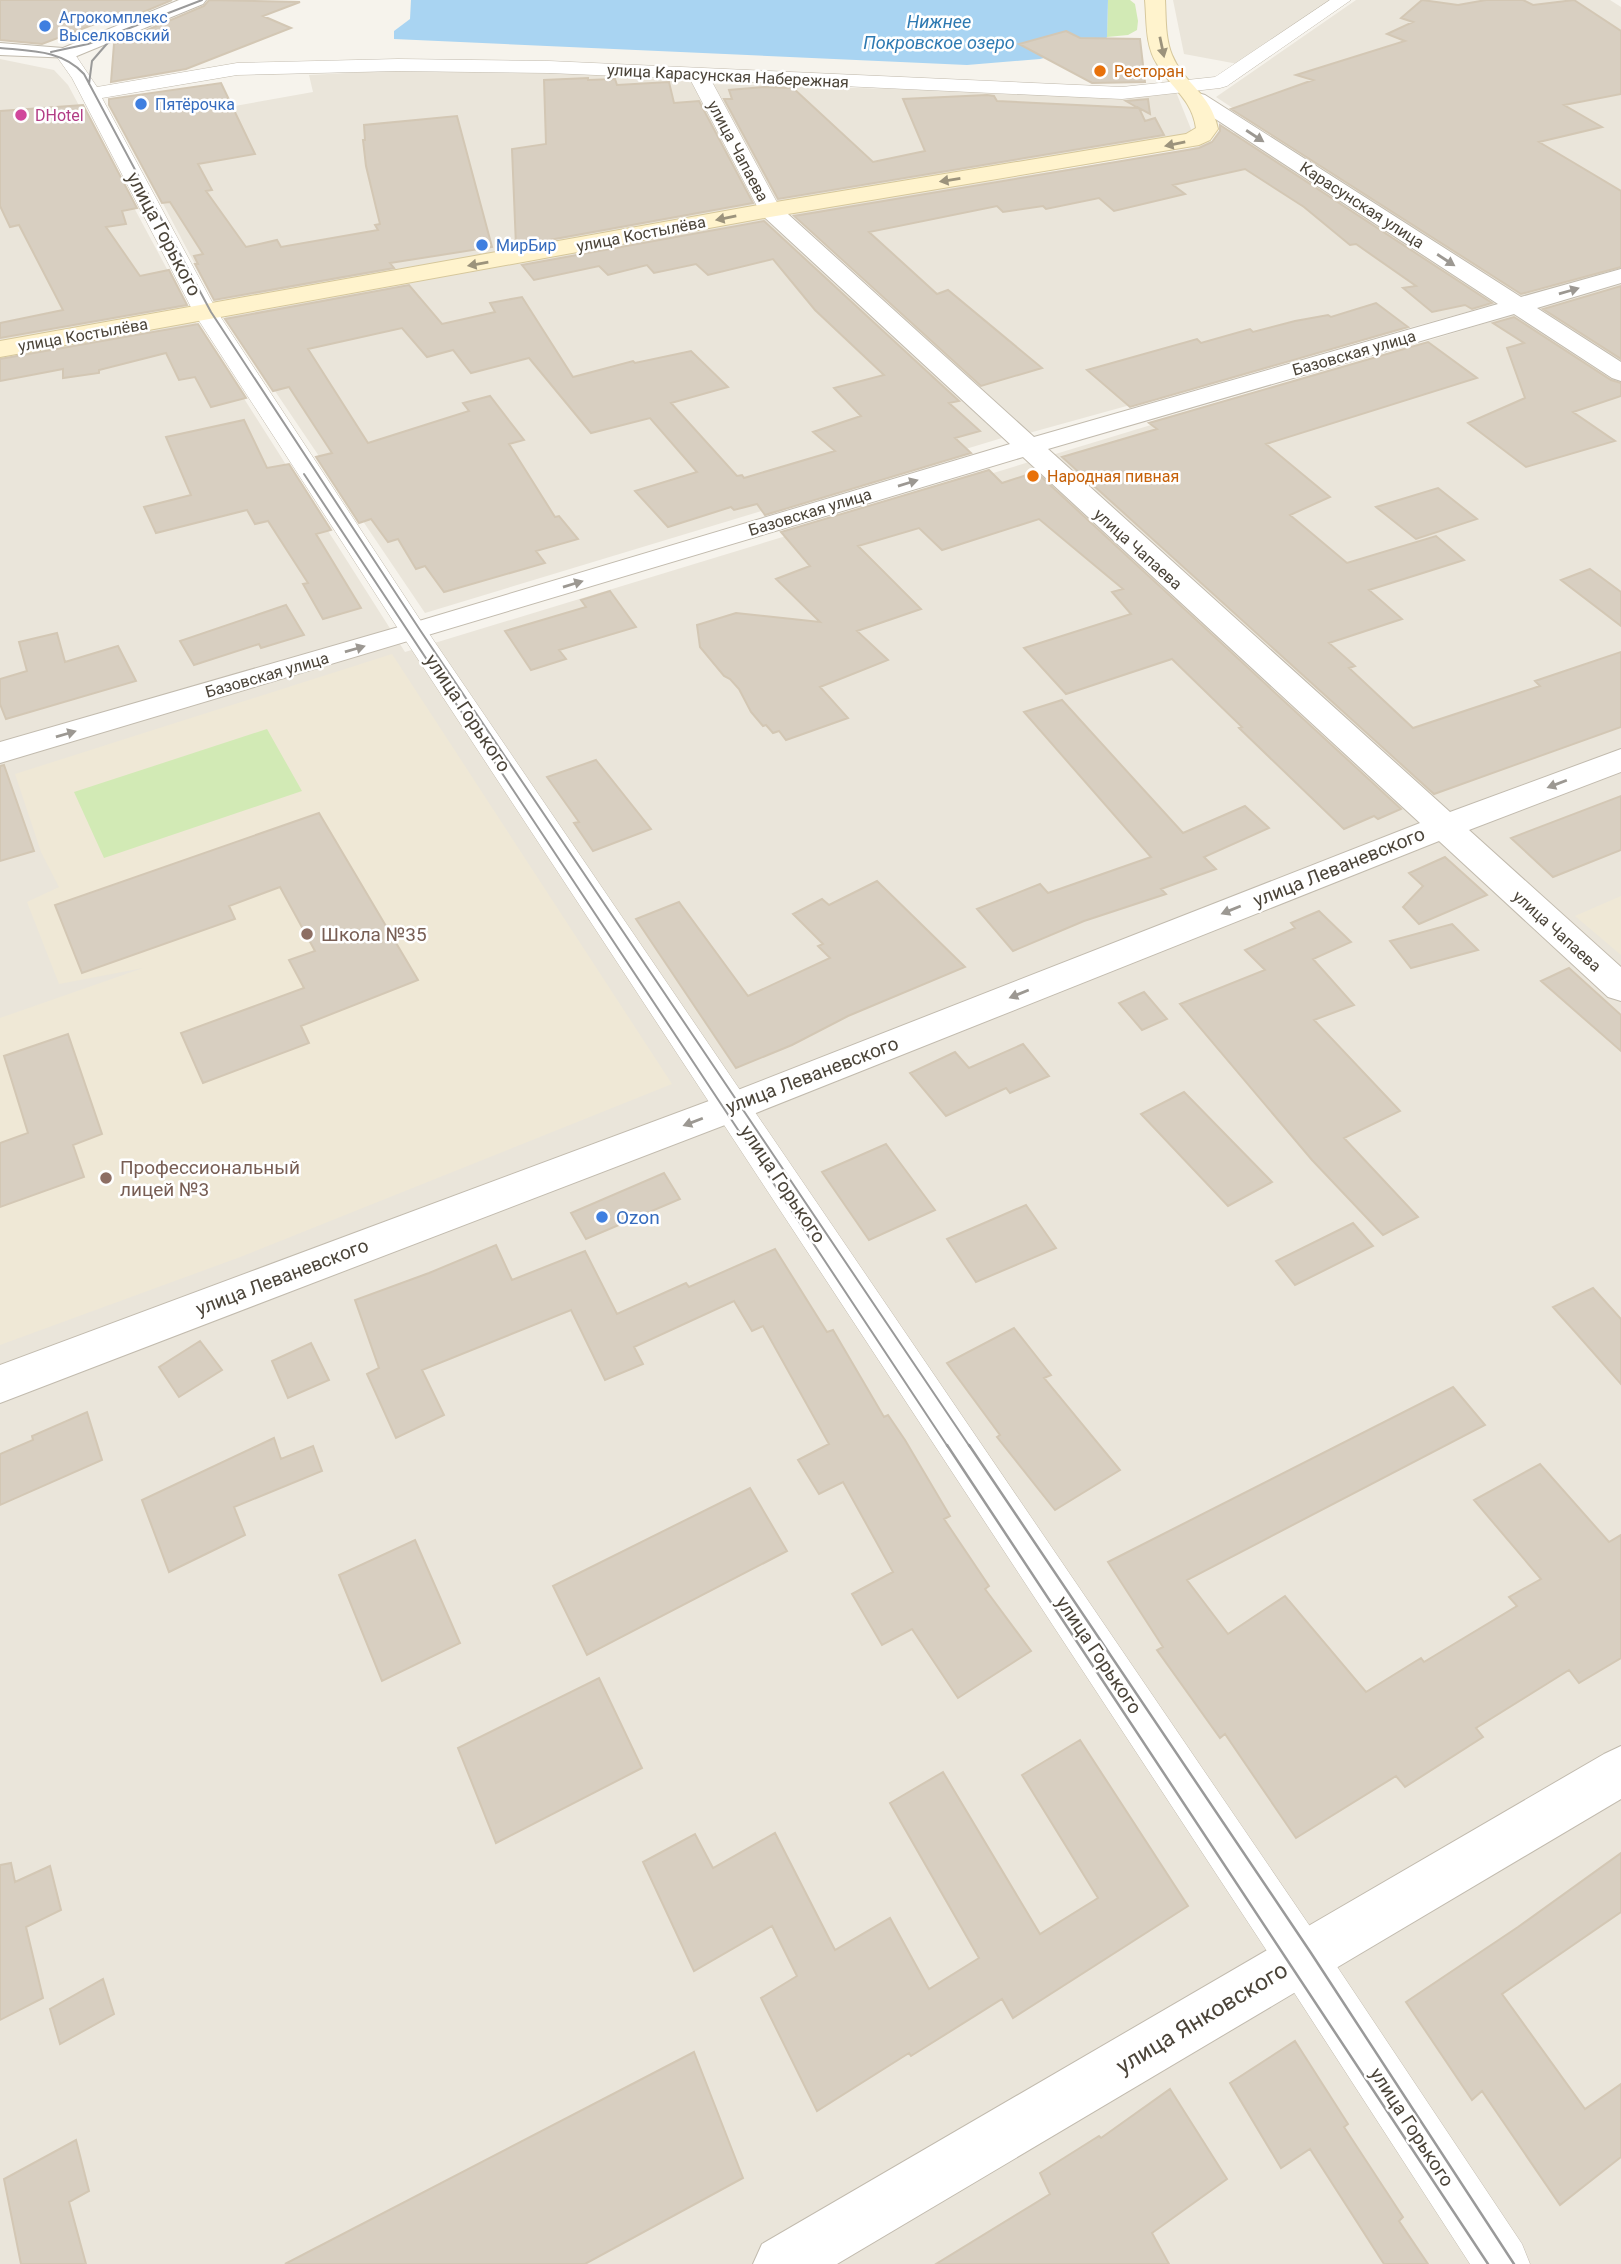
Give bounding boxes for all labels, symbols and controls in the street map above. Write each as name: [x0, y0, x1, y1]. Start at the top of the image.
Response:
place label: Агрокомплекс Выселковский: [59, 8, 170, 45]
water label: Нижнее Покровское озеро: [863, 11, 1015, 53]
marker: Агрокомплекс Выселковский: [37, 18, 53, 34]
one-way arrow: [1157, 36, 1168, 58]
street label: улица Карасунская Набережная: [607, 60, 849, 92]
place label: Ресторан: [1114, 62, 1184, 81]
marker: Ресторан: [1092, 63, 1108, 79]
place label: Пятёрочка: [155, 95, 235, 114]
marker: Пятёрочка: [133, 96, 149, 112]
street label: улица Чапаева: [703, 97, 773, 205]
place label: DHotel: [35, 106, 84, 125]
marker: DHotel: [13, 107, 29, 123]
one-way arrow: [1246, 129, 1265, 142]
one-way arrow: [1164, 138, 1186, 149]
street label: Карасунская улица: [1296, 158, 1428, 252]
street label: улица Горького: [122, 168, 206, 300]
one-way arrow: [939, 175, 961, 186]
street label: улица Костылёва: [575, 212, 707, 256]
one-way arrow: [715, 213, 737, 224]
place label: МирБир: [496, 236, 557, 255]
marker: МирБир: [474, 237, 490, 253]
one-way arrow: [1437, 253, 1456, 266]
one-way arrow: [467, 259, 489, 270]
one-way arrow: [1558, 285, 1580, 296]
street label: улица Костылёва: [17, 314, 149, 356]
street label: Базовская улица: [1290, 326, 1418, 380]
place label: Народная пивная: [1047, 467, 1179, 486]
marker: Народная пивная: [1025, 468, 1041, 484]
one-way arrow: [897, 477, 918, 488]
street label: Базовская улица: [746, 484, 874, 540]
street label: улица Чапаева: [1090, 505, 1186, 593]
one-way arrow: [562, 579, 583, 589]
one-way arrow: [344, 644, 365, 654]
street label: Базовская улица: [203, 648, 331, 702]
street label: улица Горького: [420, 650, 516, 776]
one-way arrow: [55, 728, 76, 738]
one-way arrow: [1547, 778, 1568, 789]
street label: улица Леваневского: [1250, 822, 1428, 912]
street label: улица Чапаева: [1509, 887, 1605, 975]
one-way arrow: [1220, 905, 1241, 916]
place label: Школа №35: [321, 923, 427, 946]
marker: Школа №35: [299, 926, 315, 942]
one-way arrow: [1009, 988, 1030, 999]
street label: улица Леваневского: [722, 1031, 902, 1119]
one-way arrow: [683, 1116, 704, 1127]
street label: улица Горького: [735, 1121, 831, 1247]
place label: Профессиональный лицей №3: [120, 1156, 300, 1201]
marker: Профессиональный лицей №3: [98, 1170, 114, 1186]
place label: Ozon: [616, 1206, 660, 1229]
marker: Ozon: [594, 1209, 610, 1225]
street label: улица Леваневского: [192, 1233, 372, 1321]
street label: улица Горького: [1051, 1592, 1147, 1718]
street label: улица Янковского: [1111, 1956, 1293, 2080]
street label: улица Горького: [1365, 2063, 1459, 2191]

